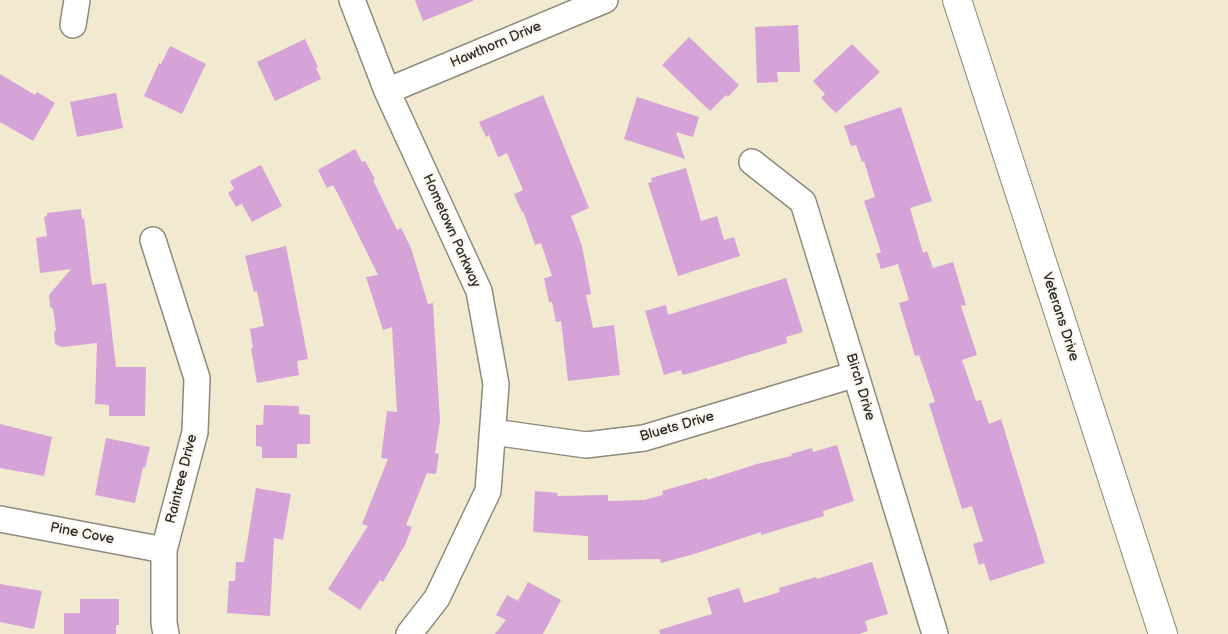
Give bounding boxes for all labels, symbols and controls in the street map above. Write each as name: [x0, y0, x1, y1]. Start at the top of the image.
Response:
street label: Hawthorn Drive: [448, 18, 544, 72]
street label: Hometown Parkway: [418, 172, 484, 290]
street label: Veterans Drive: [1038, 271, 1082, 363]
street label: Birch Drive: [842, 351, 878, 423]
street label: Bluets Drive: [638, 408, 716, 446]
street label: Raintree Drive: [163, 433, 201, 525]
street label: Pine Cove: [49, 520, 115, 548]

